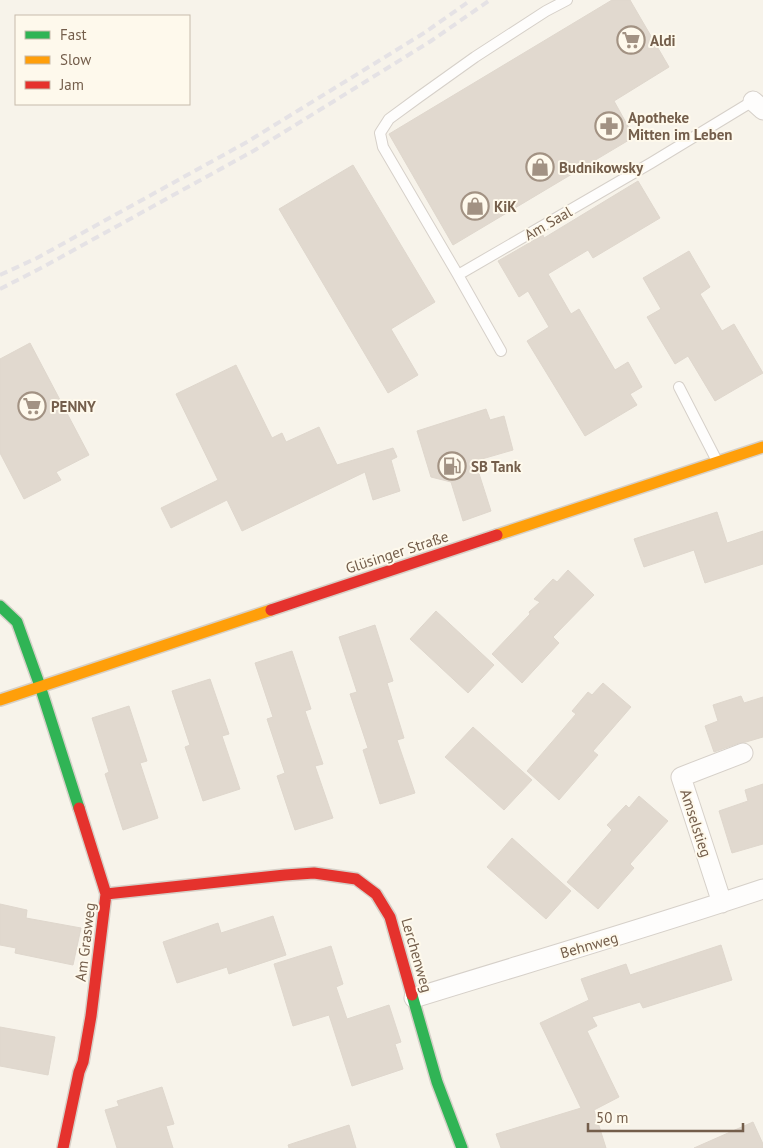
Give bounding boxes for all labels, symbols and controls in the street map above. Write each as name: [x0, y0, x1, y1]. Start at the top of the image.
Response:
legend: [15, 15, 190, 105]
text: Fast: [60, 25, 87, 44]
supermarket icon: Aldi: [616, 25, 646, 55]
place label: Aldi: [650, 31, 676, 50]
text: Slow: [60, 50, 91, 69]
text: Jam: [59, 75, 84, 94]
place label: Apotheke Mitten im Leben: [628, 108, 732, 144]
pharmacy icon: Apotheke Mitten im Leben: [594, 111, 624, 141]
shop icon: Budnikowsky: [525, 152, 555, 182]
place label: Budnikowsky: [559, 158, 644, 177]
shop icon: KiK: [460, 191, 490, 221]
place label: KiK: [494, 197, 517, 216]
street label: Am Saal: [521, 201, 576, 244]
supermarket icon: PENNY: [17, 391, 47, 421]
place label: PENNY: [51, 397, 96, 416]
fuel station icon: SB Tank: [437, 451, 467, 481]
place label: SB Tank: [471, 457, 522, 476]
street label: Glüsinger Straße: [343, 526, 451, 578]
street label: Amselstieg: [676, 787, 716, 859]
street label: Am Grasweg: [71, 901, 99, 983]
street label: Lerchenweg: [397, 915, 437, 995]
street label: Behnweg: [558, 928, 620, 962]
scale bar: [588, 1100, 743, 1132]
text: 50 m: [596, 1108, 629, 1127]

